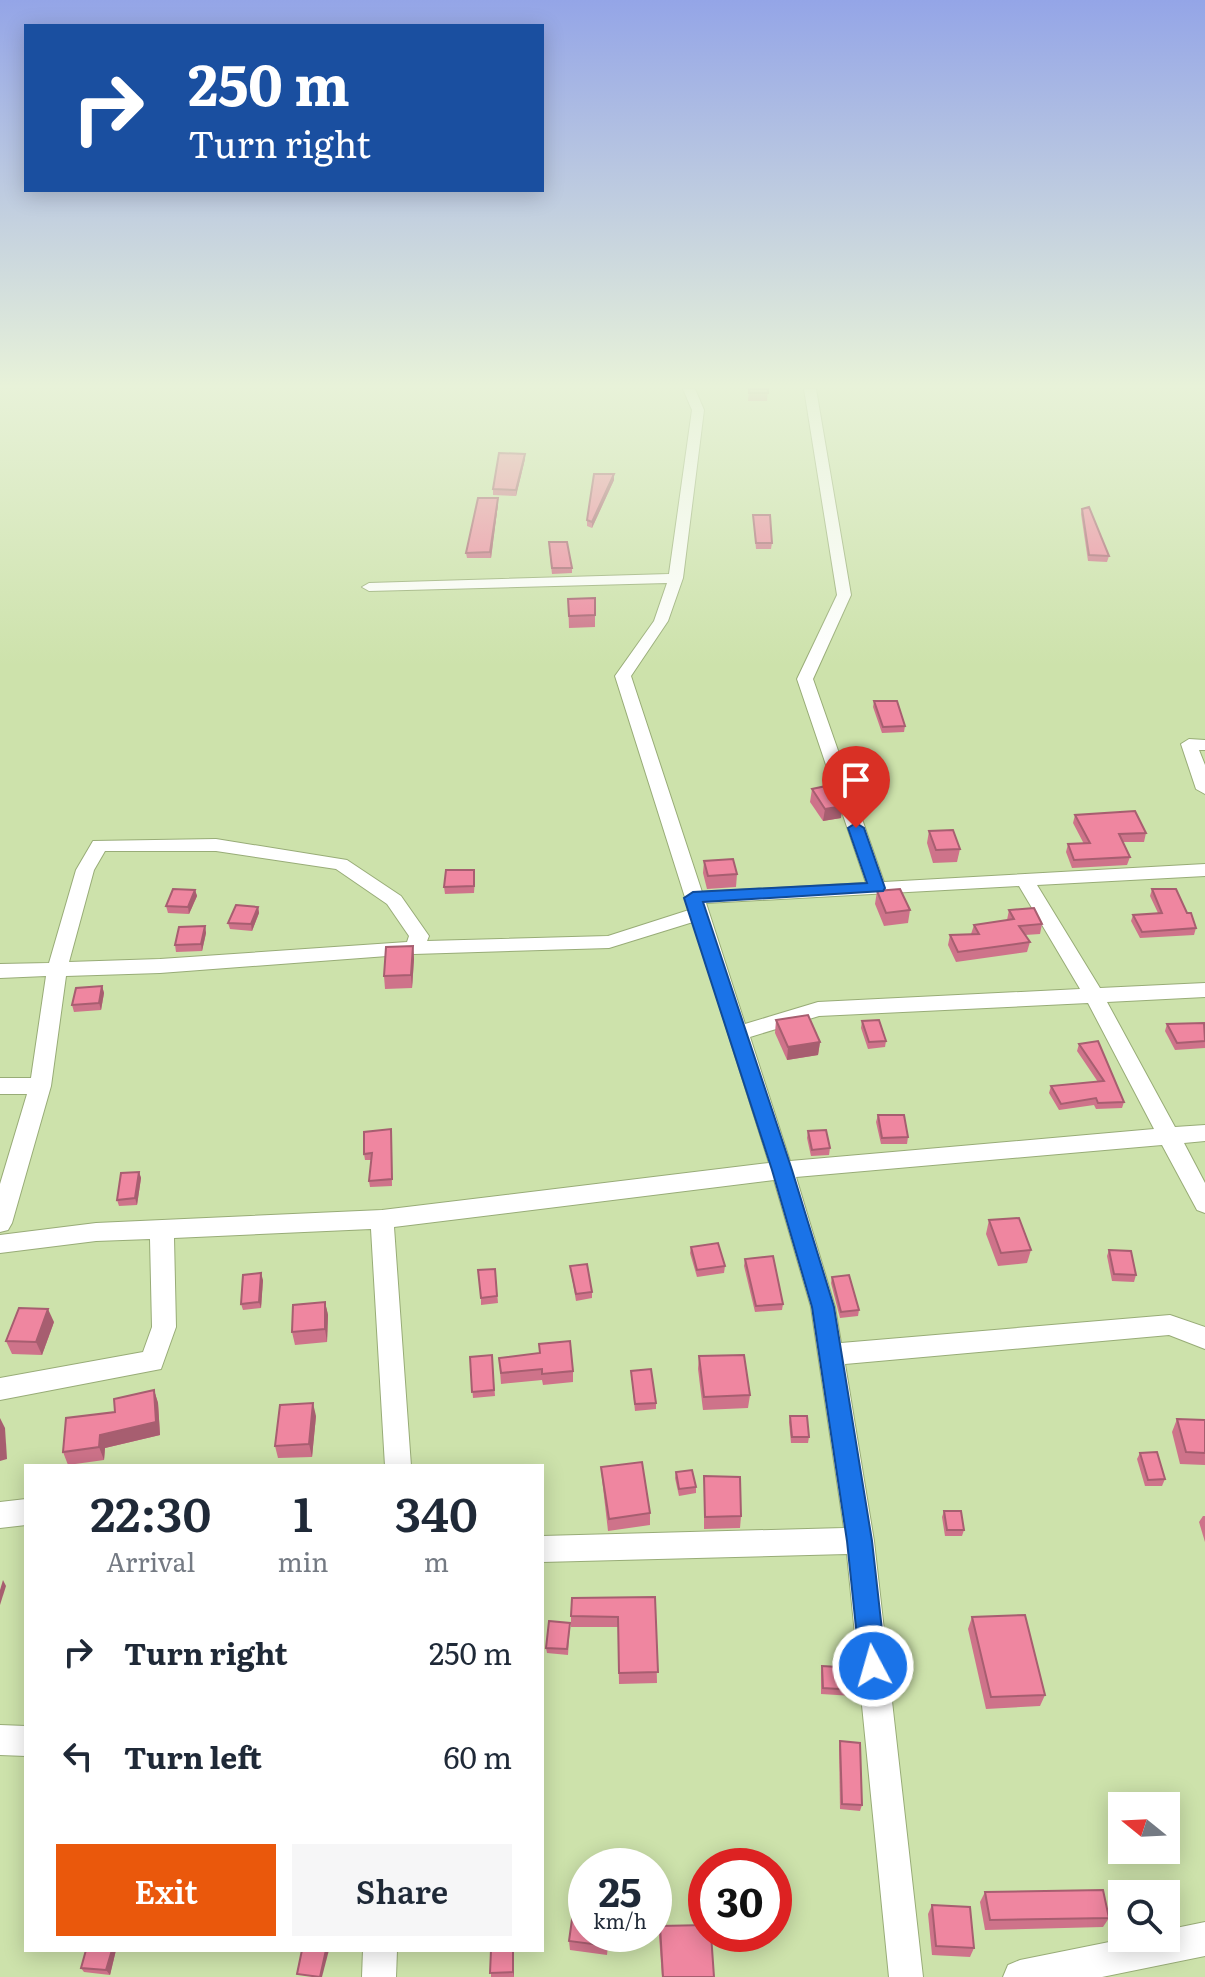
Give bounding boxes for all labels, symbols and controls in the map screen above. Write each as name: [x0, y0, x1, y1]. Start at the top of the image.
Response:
text: 250 m: [188, 40, 350, 123]
icon: right: [56, 56, 160, 160]
text: Turn right: [188, 116, 371, 169]
pin: [822, 746, 890, 828]
icon: arrive: [834, 758, 878, 802]
text: 22:30: [90, 1476, 211, 1547]
text: 1: [293, 1476, 313, 1547]
text: 340: [395, 1476, 478, 1547]
text: Arrival: [106, 1541, 195, 1580]
text: min: [277, 1541, 329, 1580]
text: m: [424, 1541, 449, 1580]
position arrow: [831, 1624, 915, 1708]
icon: right: [56, 1630, 100, 1674]
text: Turn right: [124, 1630, 288, 1674]
text: 250 m: [429, 1630, 512, 1674]
icon: left: [56, 1734, 100, 1778]
text: Turn left: [124, 1734, 262, 1778]
text: 60 m: [443, 1734, 512, 1778]
north arrow: [1108, 1792, 1180, 1864]
map controls: [1108, 1792, 1180, 1952]
button: Exit: [56, 1844, 276, 1936]
button: Share: [292, 1844, 512, 1936]
speed limit sign: 30: [688, 1848, 792, 1952]
text: 25: [598, 1860, 642, 1919]
button: search: [1108, 1880, 1180, 1952]
text: km/h: [593, 1905, 647, 1935]

